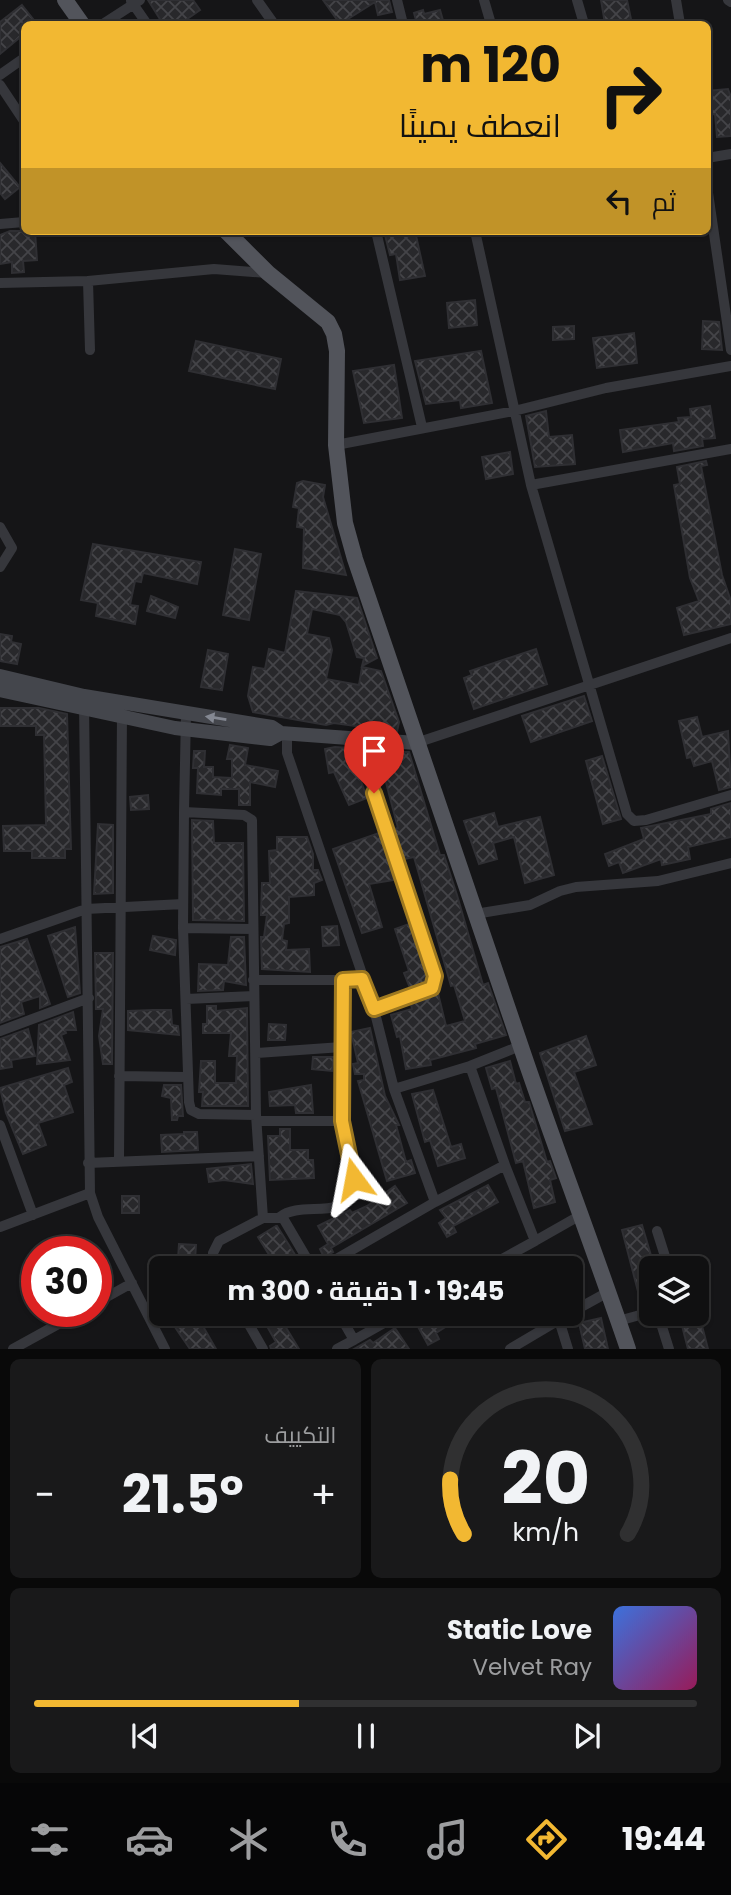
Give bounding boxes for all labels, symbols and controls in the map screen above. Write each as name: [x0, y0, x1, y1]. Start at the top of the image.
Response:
text: 120 m: [420, 31, 561, 99]
icon: right: [585, 49, 676, 140]
text: انعطف يمينًا: [399, 103, 561, 148]
icon: left: [600, 182, 638, 220]
text: ثم: [652, 184, 676, 220]
one-way arrow: [205, 713, 227, 724]
pin: [344, 721, 404, 793]
icon: arrive: [355, 732, 393, 770]
position arrow: [317, 1142, 391, 1216]
speed limit sign: 30: [21, 1236, 112, 1327]
map controls: [639, 1256, 709, 1326]
button: layers: [639, 1256, 709, 1326]
text: 19:45 · 1 دقيقة · 300 m: [228, 1273, 504, 1309]
text: التكييف: [264, 1419, 337, 1451]
text: 20: [501, 1429, 590, 1530]
text: 21.5°: [122, 1458, 244, 1531]
text: −: [34, 1468, 55, 1521]
text: +: [311, 1468, 337, 1521]
text: km/h: [512, 1515, 579, 1550]
text: Static Love: [447, 1612, 592, 1648]
text: Velvet Ray: [472, 1651, 592, 1683]
icon: previous: [126, 1717, 164, 1755]
icon: pause: [347, 1717, 385, 1755]
icon: next: [568, 1717, 606, 1755]
icon: filters: [25, 1815, 74, 1864]
icon: car: [125, 1815, 174, 1864]
icon: climate: [224, 1815, 273, 1864]
icon: phone: [323, 1815, 372, 1864]
icon: music: [423, 1815, 472, 1864]
icon: directions: [522, 1815, 571, 1864]
text: 19:44: [622, 1816, 706, 1861]

